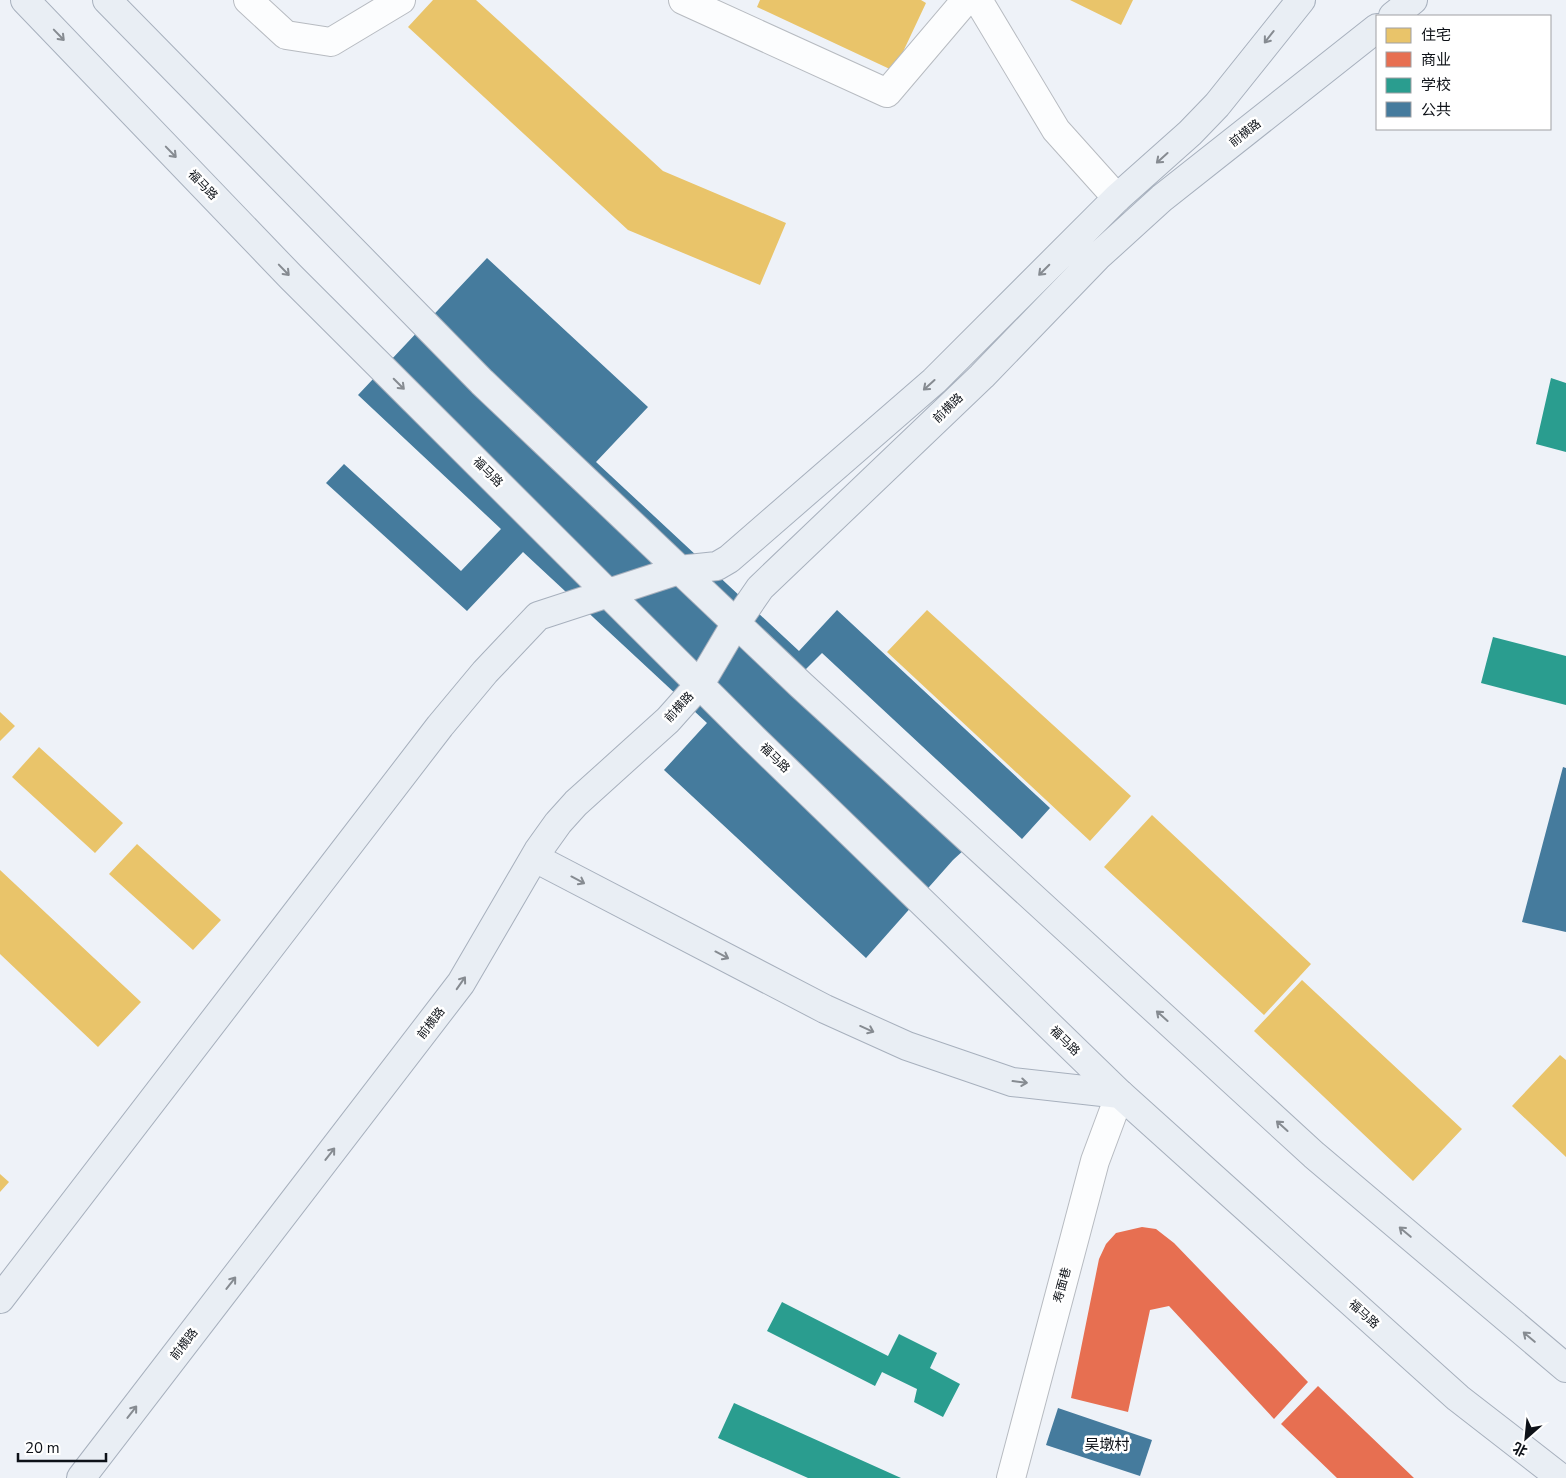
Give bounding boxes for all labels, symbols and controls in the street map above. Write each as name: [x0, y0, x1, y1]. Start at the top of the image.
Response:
legend: [1376, 15, 1551, 130]
text: 住宅: [1421, 25, 1451, 45]
one-way arrow: [53, 29, 65, 41]
one-way arrow: [1264, 30, 1275, 43]
text: 商业: [1421, 50, 1451, 70]
text: 学校: [1421, 75, 1451, 95]
text: 公共: [1421, 100, 1451, 120]
street label: 前横路: [1226, 116, 1264, 150]
one-way arrow: [165, 146, 177, 159]
one-way arrow: [1155, 152, 1168, 164]
street label: 福马路: [185, 166, 221, 204]
one-way arrow: [278, 263, 290, 276]
one-way arrow: [1039, 264, 1051, 276]
one-way arrow: [393, 378, 405, 390]
one-way arrow: [922, 379, 935, 391]
street label: 前横路: [929, 390, 967, 426]
street label: 福马路: [470, 454, 506, 490]
street label: 前横路: [661, 688, 697, 726]
street label: 福马路: [756, 740, 794, 776]
one-way arrow: [570, 876, 585, 885]
one-way arrow: [714, 951, 729, 960]
one-way arrow: [456, 976, 466, 990]
street label: 前横路: [414, 1004, 448, 1042]
one-way arrow: [1155, 1010, 1168, 1022]
street label: 福马路: [1046, 1023, 1084, 1059]
one-way arrow: [859, 1024, 874, 1034]
one-way arrow: [1012, 1078, 1028, 1088]
one-way arrow: [1275, 1120, 1288, 1131]
one-way arrow: [325, 1148, 336, 1161]
one-way arrow: [1398, 1226, 1411, 1237]
street label: 寿面巷: [1050, 1266, 1074, 1304]
one-way arrow: [226, 1277, 237, 1290]
street label: 福马路: [1345, 1296, 1383, 1332]
street label: 前横路: [167, 1325, 201, 1363]
one-way arrow: [1522, 1331, 1535, 1342]
one-way arrow: [127, 1406, 138, 1419]
north arrow: [1501, 1413, 1551, 1463]
scale bar: [18, 1430, 105, 1462]
district label: 吴墩村: [1084, 1435, 1130, 1455]
text: 北: [1510, 1437, 1531, 1461]
text: 20 m: [25, 1438, 60, 1458]

